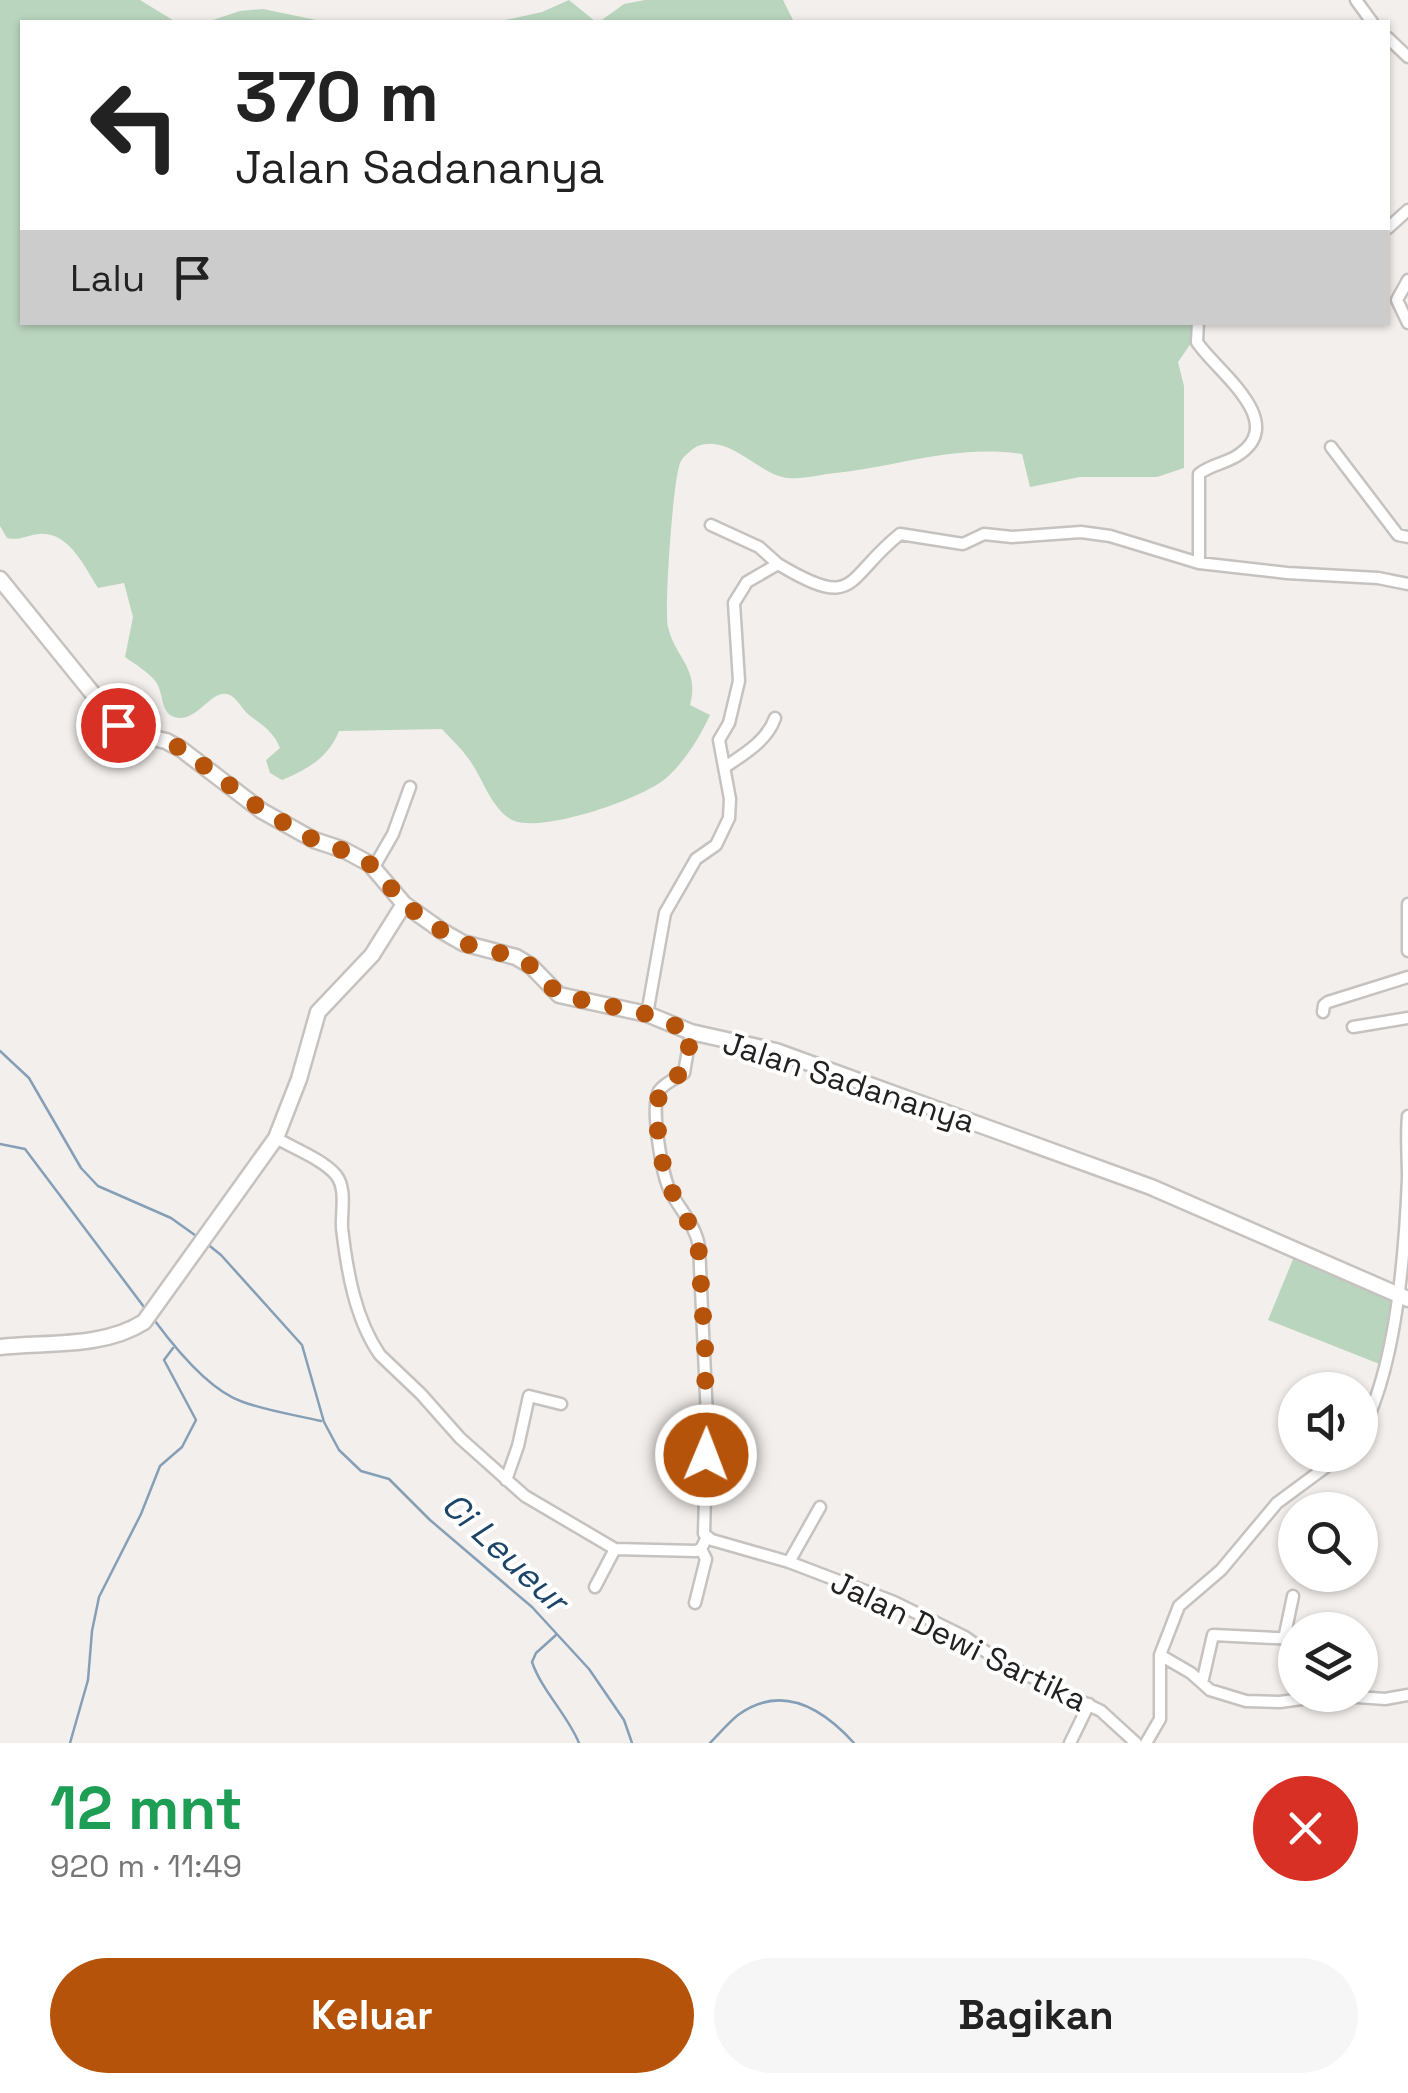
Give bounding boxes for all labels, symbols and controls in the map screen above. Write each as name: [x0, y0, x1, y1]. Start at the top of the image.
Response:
text: 370 m: [235, 52, 439, 141]
icon: left: [70, 60, 200, 190]
text: Jalan Sadananya: [235, 139, 604, 196]
icon: arrive: [165, 250, 220, 305]
text: Lalu: [70, 254, 145, 302]
pin: [76, 683, 161, 768]
icon: arrive: [91, 698, 146, 753]
street label: Jalan Sadananya: [718, 1022, 980, 1142]
map controls: [1278, 1372, 1378, 1712]
button: sound: [1278, 1372, 1378, 1472]
position arrow: [654, 1403, 758, 1507]
water label: Ci Leueur: [433, 1483, 580, 1624]
button: search: [1278, 1492, 1378, 1592]
street label: Jalan Dewi Sartika: [824, 1562, 1094, 1720]
button: layers: [1278, 1612, 1378, 1712]
text: 12 mnt: [50, 1770, 243, 1847]
button: close: [1253, 1776, 1358, 1881]
text: 920 m · 11:49: [50, 1846, 242, 1886]
button: Keluar: [50, 1958, 694, 2073]
button: Bagikan: [714, 1958, 1358, 2073]

